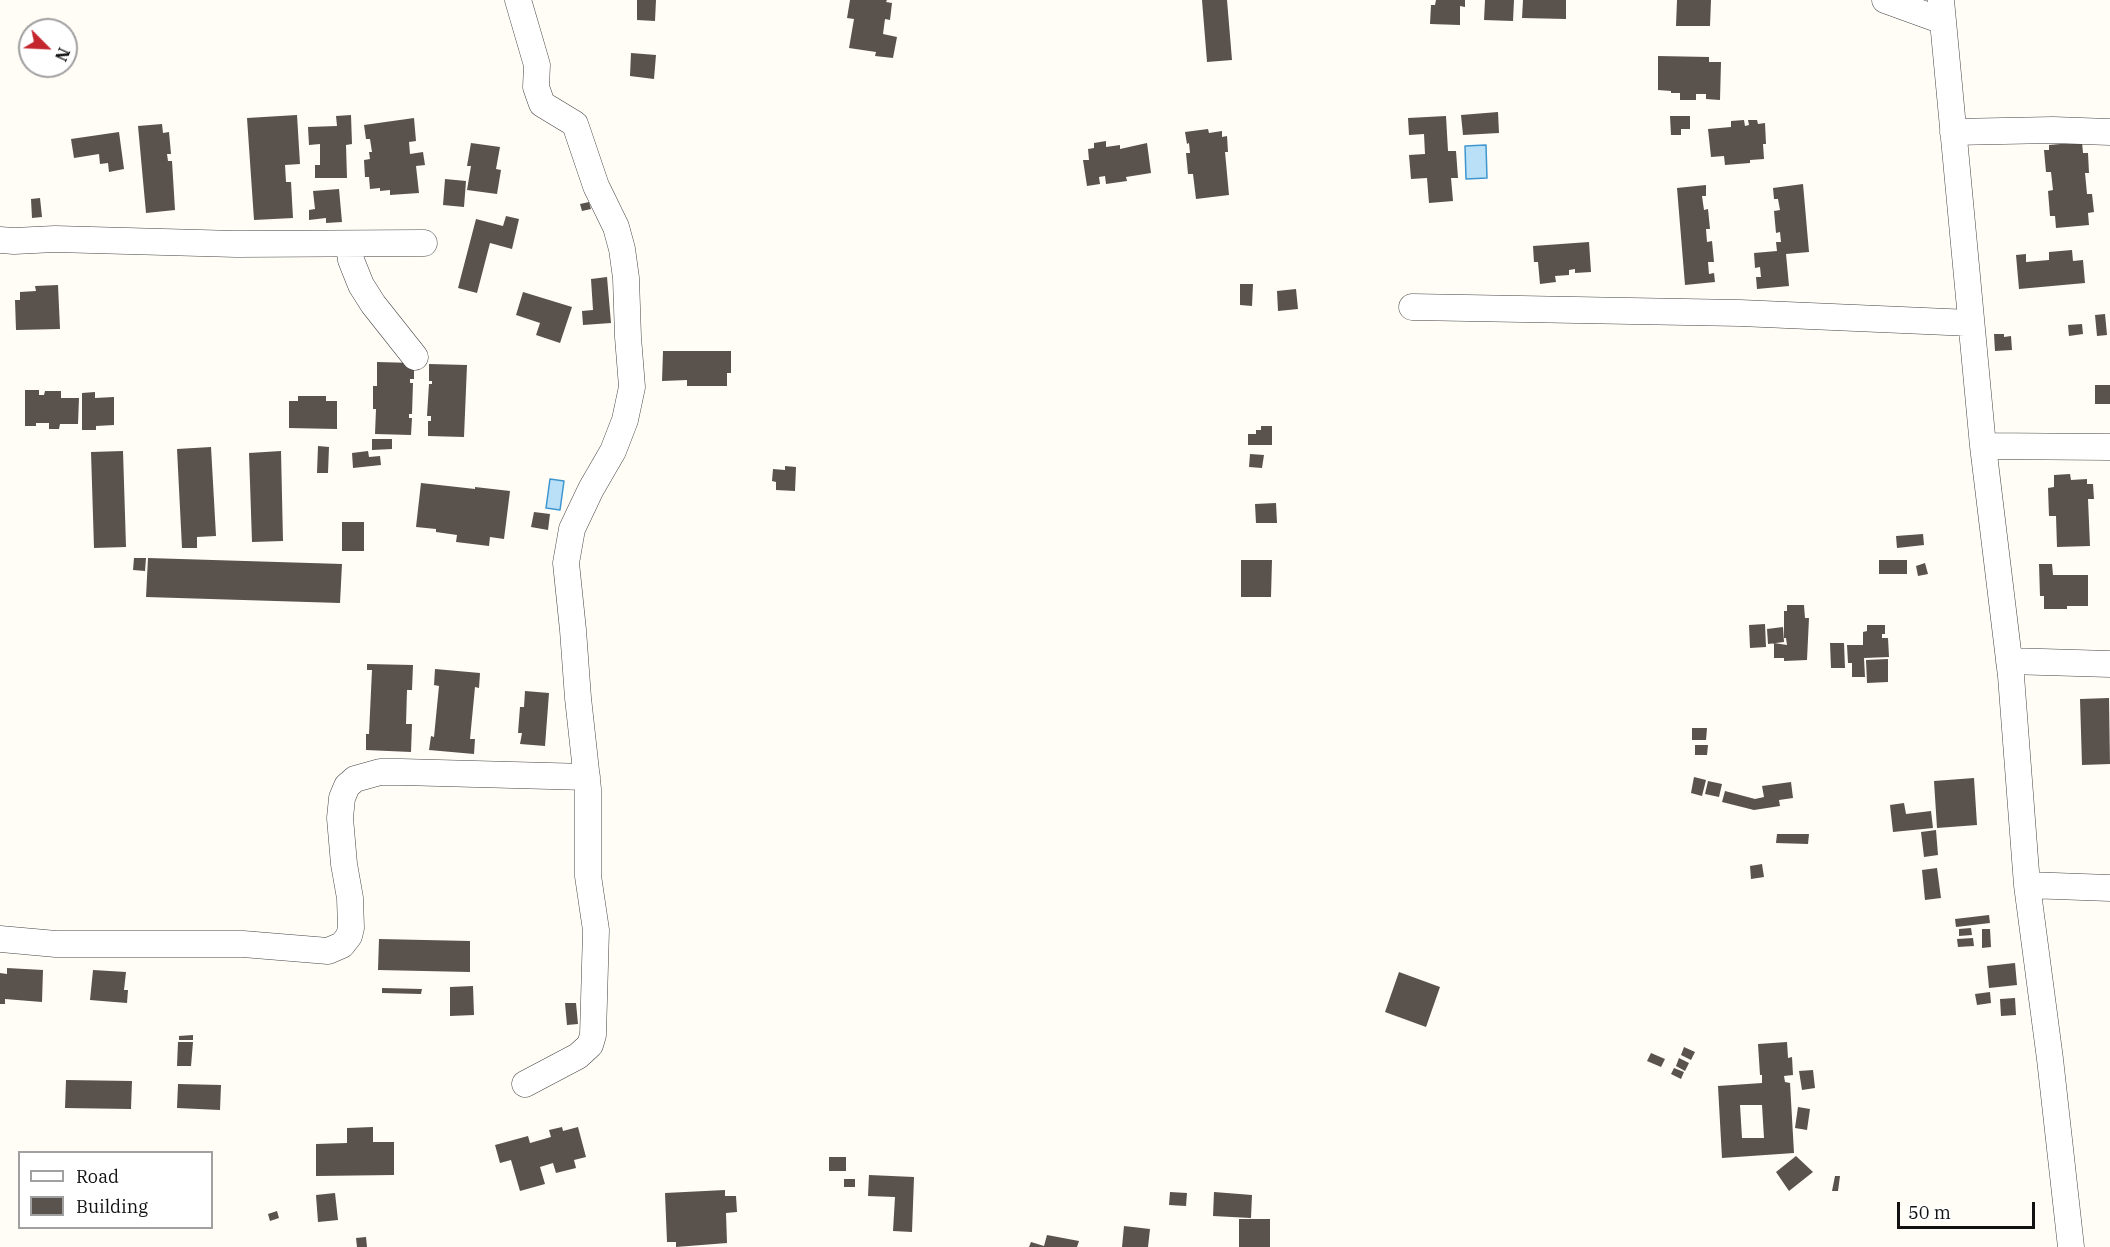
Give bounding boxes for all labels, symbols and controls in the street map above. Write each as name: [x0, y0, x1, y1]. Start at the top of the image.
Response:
north arrow: [18, 18, 78, 78]
text: N: [51, 45, 74, 64]
legend: [18, 1151, 213, 1229]
text: Road: [76, 1165, 119, 1188]
scale bar: [1900, 1190, 2038, 1228]
text: Building: [76, 1195, 148, 1218]
text: 50 m: [1908, 1201, 1951, 1224]

